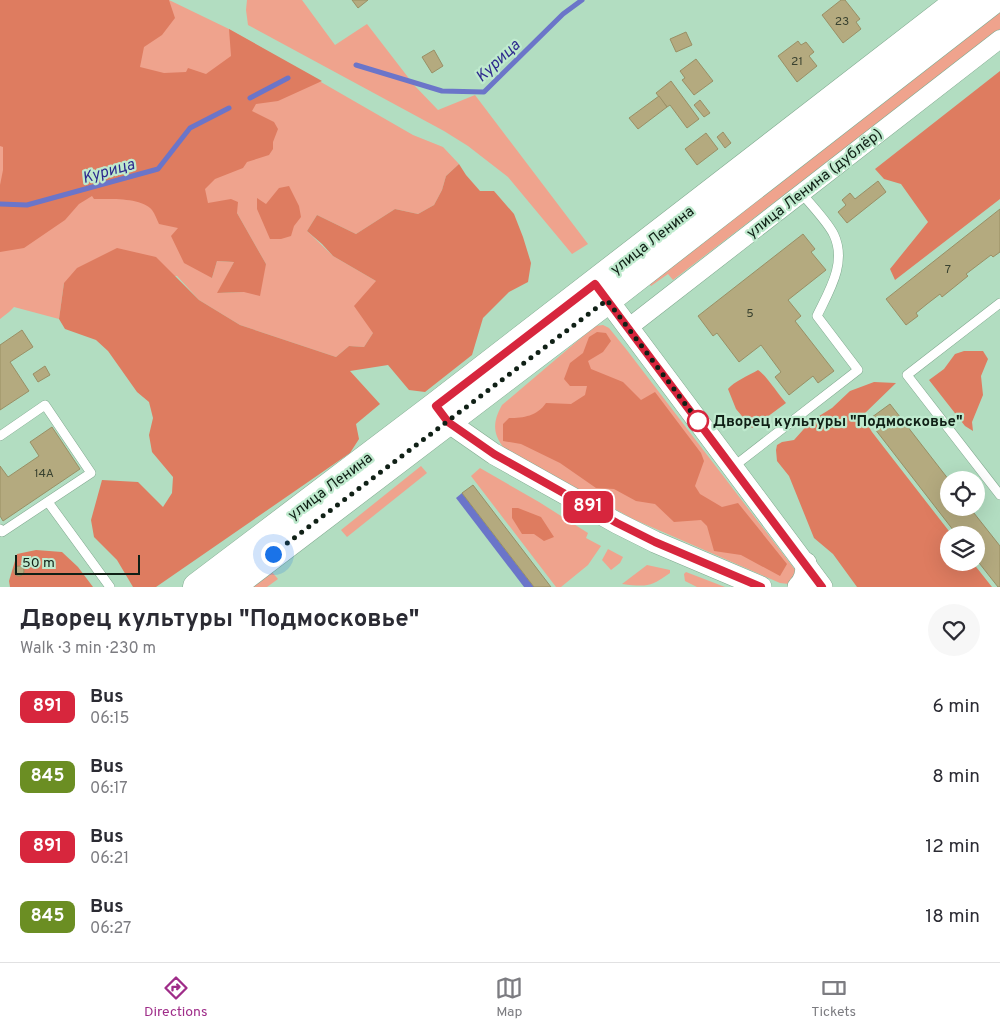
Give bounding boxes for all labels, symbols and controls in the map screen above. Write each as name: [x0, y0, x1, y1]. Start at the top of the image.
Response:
house number: 23: [835, 14, 849, 30]
water label: Курица: [472, 35, 525, 87]
house number: 21: [791, 54, 803, 70]
street label: улица Ленина (дублёр): [743, 125, 887, 243]
water label: Курица: [80, 155, 138, 189]
street label: улица Ленина: [607, 203, 699, 280]
house number: 7: [945, 262, 951, 278]
house number: 5: [746, 306, 754, 322]
marker: Дворец культуры "Подмосковье": [687, 410, 709, 432]
place label: Дворец культуры "Подмосковье": [713, 413, 963, 432]
street label: улица Ленина: [285, 449, 377, 525]
house number: 14А: [34, 466, 54, 482]
map controls: [940, 471, 985, 571]
button: locate: [940, 471, 985, 516]
line badge: 891: [559, 491, 617, 523]
text: 891: [573, 495, 603, 518]
button: layers: [940, 526, 985, 571]
your location: [261, 542, 286, 567]
scale bar: [15, 552, 140, 575]
text: 50 m: [22, 555, 55, 572]
button: heart: [928, 604, 980, 656]
text: Дворец культуры "Подмосковье": [20, 605, 419, 635]
text: Walk · 3 min · 230 m: [20, 639, 156, 659]
text: Bus: [90, 685, 124, 709]
text: 891: [33, 695, 62, 718]
text: 6 min: [933, 695, 980, 719]
text: 06:15: [90, 709, 129, 729]
text: Bus: [90, 755, 124, 779]
text: 845: [31, 765, 64, 788]
text: 8 min: [932, 765, 980, 789]
text: 06:17: [90, 779, 128, 799]
text: Bus: [90, 825, 124, 849]
text: 891: [33, 835, 62, 858]
text: 12 min: [925, 835, 980, 859]
text: 06:21: [90, 849, 129, 869]
text: Bus: [90, 895, 124, 919]
text: 845: [31, 905, 64, 928]
text: 18 min: [925, 905, 980, 929]
text: 06:27: [90, 919, 131, 939]
tab: Directions: [144, 974, 208, 1021]
tab: Map: [495, 974, 523, 1021]
tab: Tickets: [811, 974, 856, 1021]

